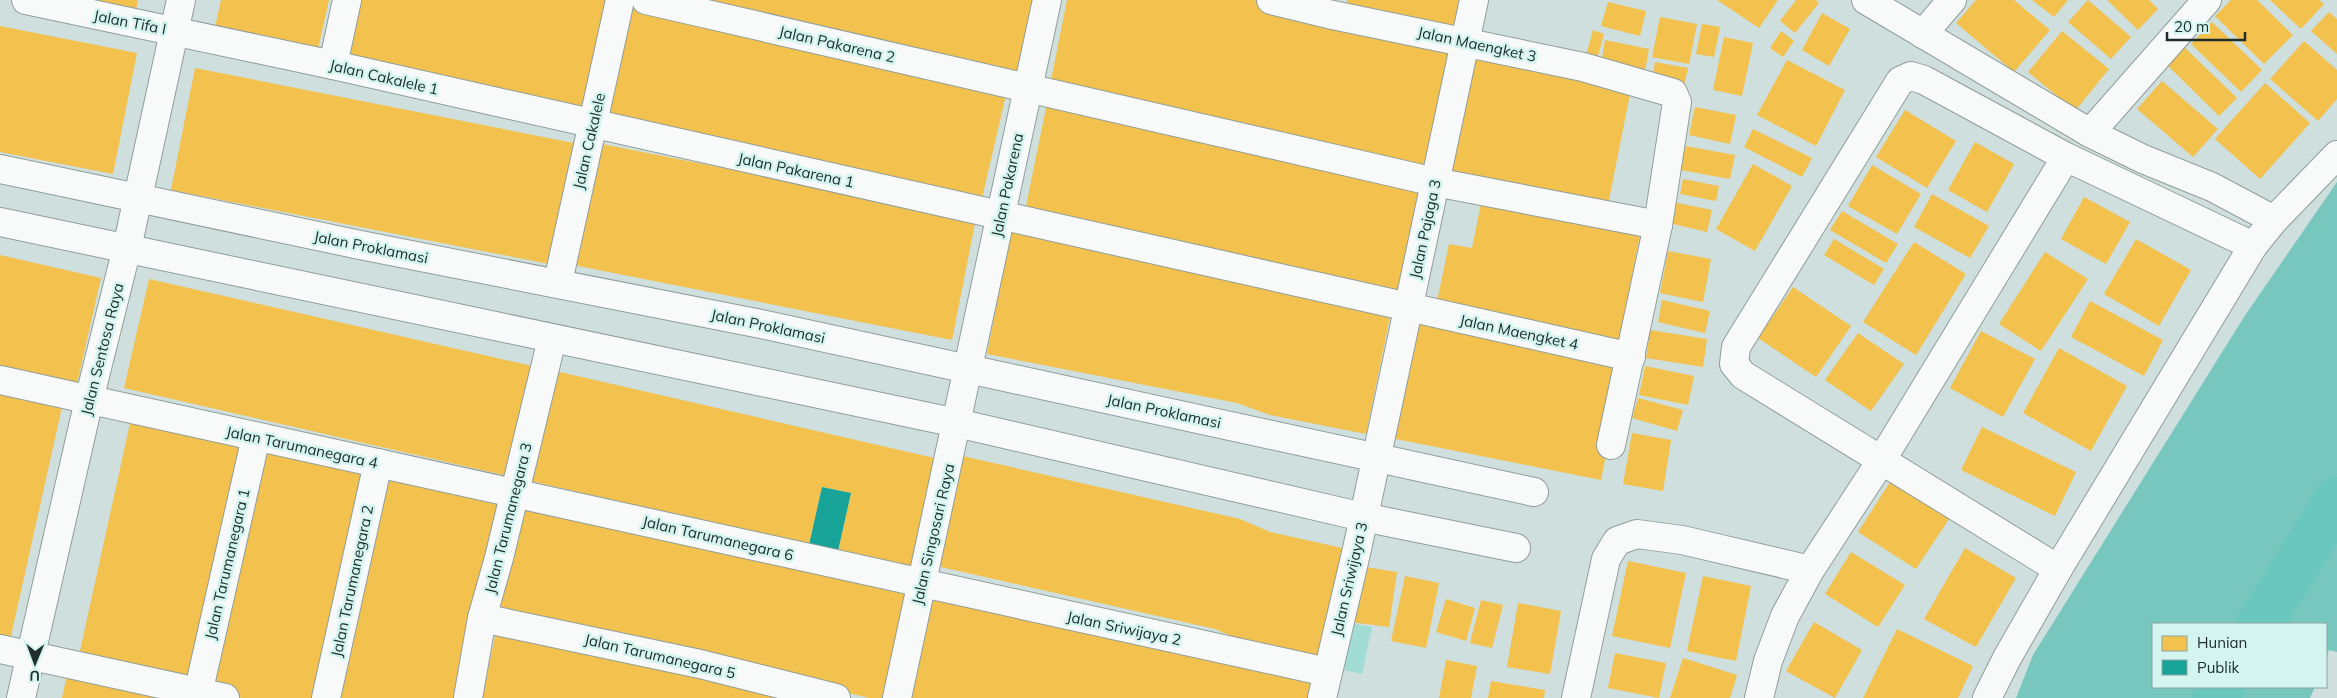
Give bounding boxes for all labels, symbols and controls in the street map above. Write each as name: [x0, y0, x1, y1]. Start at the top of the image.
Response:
street label: Jalan Tifa I: [92, 6, 168, 38]
scale bar: [2167, 10, 2244, 42]
text: 20 m: [2174, 17, 2209, 36]
street label: Jalan Pakarena 2: [777, 21, 897, 67]
street label: Jalan Maengket 3: [1416, 22, 1538, 66]
street label: Jalan Cakalele 1: [328, 55, 440, 99]
street label: Jalan Cakalele: [569, 91, 609, 191]
street label: Jalan Pakarena: [987, 131, 1027, 239]
street label: Jalan Pakarena 1: [736, 148, 856, 192]
street label: Jalan Pajaga 3: [1405, 178, 1445, 280]
street label: Jalan Proklamasi: [312, 227, 430, 267]
street label: Jalan Sentosa Raya: [76, 281, 128, 417]
street label: Jalan Proklamasi: [709, 305, 827, 347]
street label: Jalan Maengket 4: [1458, 310, 1580, 354]
street label: Jalan Proklamasi: [1105, 390, 1223, 432]
street label: Jalan Tarumanegara 4: [224, 422, 380, 472]
street label: Jalan Tarumanegara 3: [480, 441, 536, 595]
street label: Jalan Singosari Raya: [908, 462, 958, 606]
street label: Jalan Tarumanegara 1: [200, 487, 254, 641]
street label: Jalan Tarumanegara 2: [327, 503, 377, 659]
street label: Jalan Tarumanegara 6: [641, 511, 795, 565]
street label: Jalan Sriwijaya 3: [1327, 520, 1371, 638]
street label: Jalan Sriwijaya 2: [1065, 607, 1183, 649]
legend: [2152, 623, 2327, 688]
street label: Jalan Tarumanegara 5: [583, 629, 737, 683]
text: Hunian: [2197, 633, 2247, 652]
north arrow: [10, 638, 60, 688]
text: Publik: [2197, 658, 2239, 677]
text: U: [29, 667, 40, 685]

